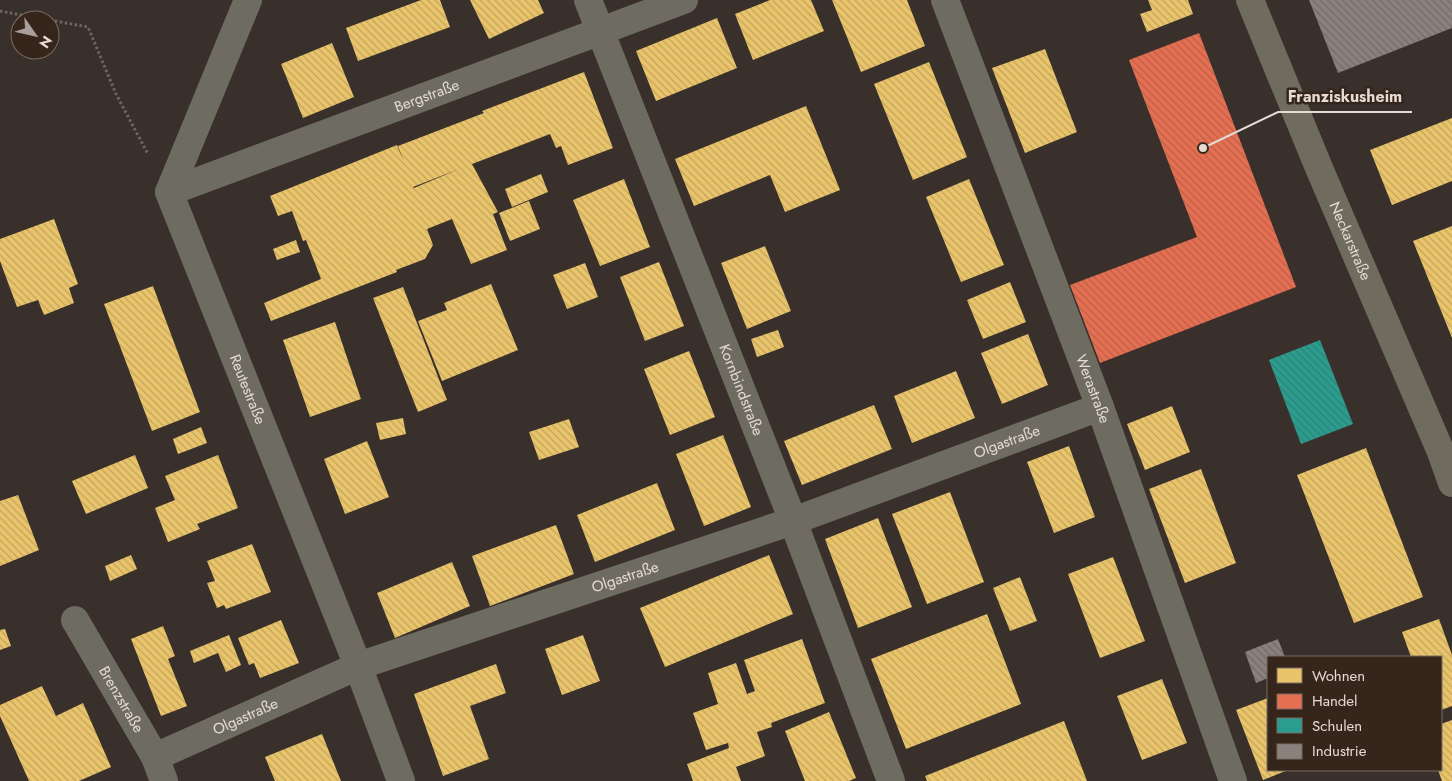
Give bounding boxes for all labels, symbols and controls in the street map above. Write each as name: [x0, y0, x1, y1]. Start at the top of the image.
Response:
north arrow: [10, 10, 60, 60]
text: N: [34, 32, 57, 52]
street label: Bergstraße: [391, 74, 463, 118]
callout: Franziskusheim: [1278, 81, 1412, 112]
text: Franziskusheim: [1288, 85, 1402, 108]
street label: Neckarstraße: [1324, 198, 1377, 284]
street label: Kornbindstraße: [714, 341, 769, 439]
street label: Reutestraße: [224, 351, 272, 428]
street label: Werastraße: [1070, 351, 1116, 426]
street label: Olgastraße: [970, 419, 1043, 464]
street label: Olgastraße: [589, 555, 662, 598]
legend: [1267, 656, 1442, 771]
street label: Brenzstraße: [93, 662, 150, 737]
text: Wohnen: [1312, 665, 1365, 687]
text: Handel: [1312, 690, 1358, 712]
street label: Olgastraße: [209, 692, 282, 741]
text: Schulen: [1312, 715, 1362, 737]
text: Industrie: [1312, 740, 1367, 762]

